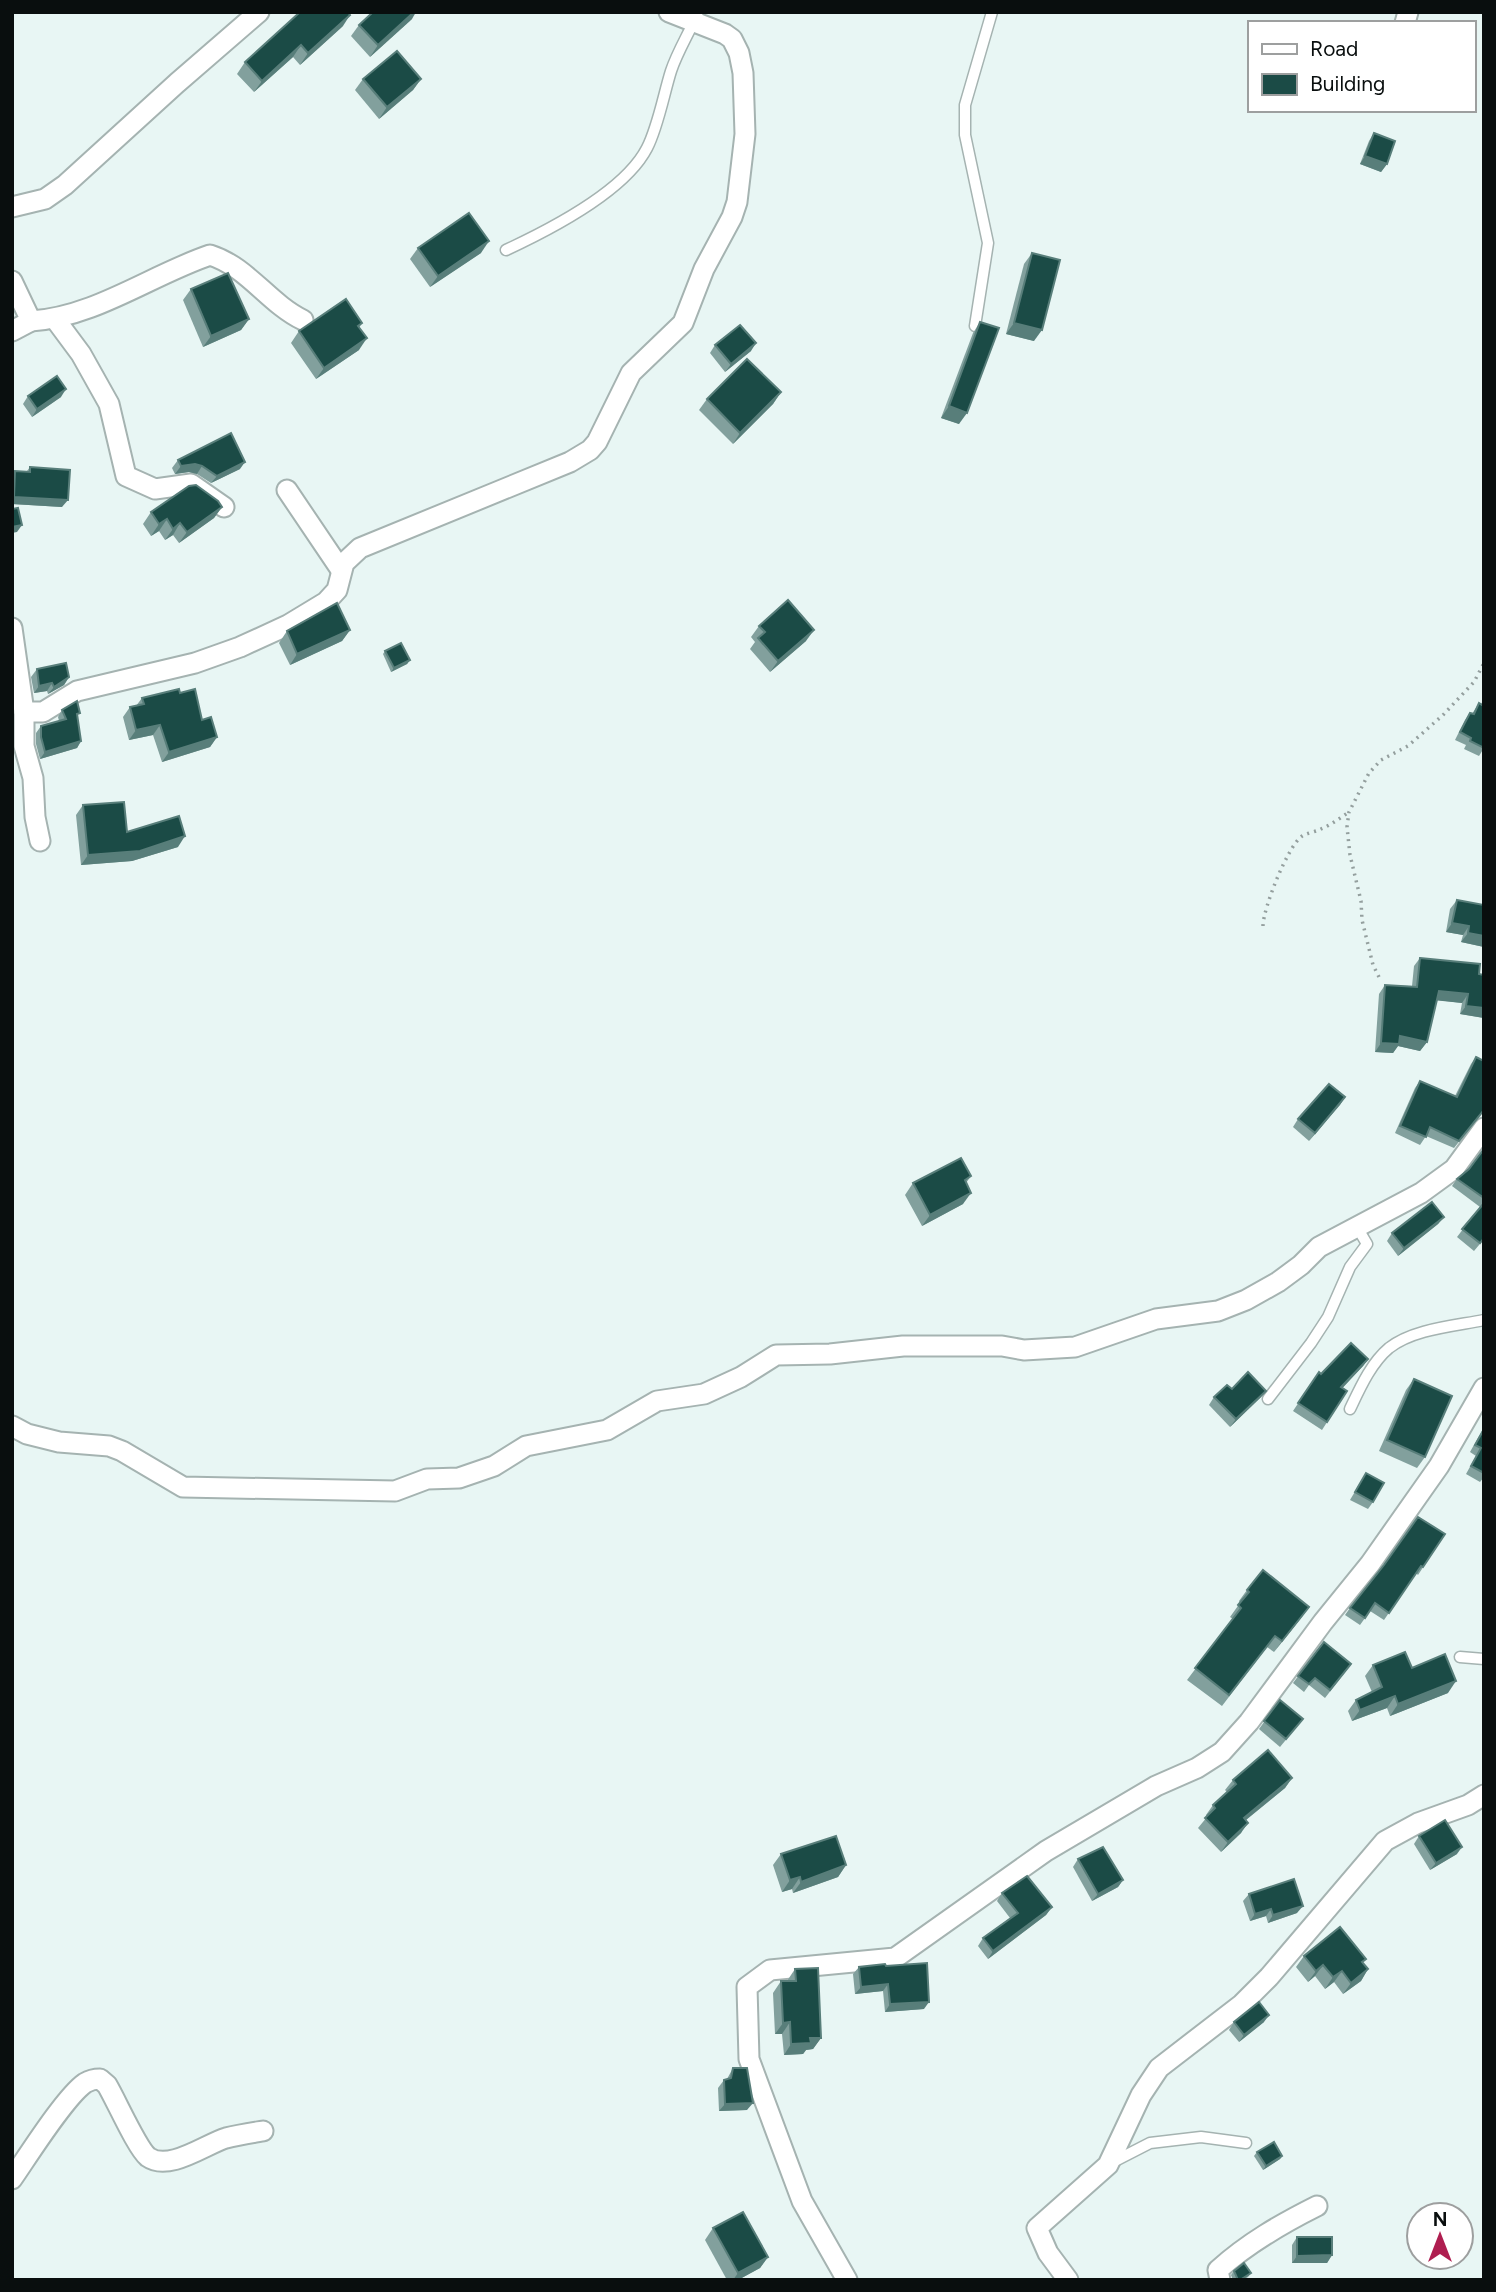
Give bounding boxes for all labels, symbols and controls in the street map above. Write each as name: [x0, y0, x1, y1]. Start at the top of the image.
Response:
legend: [1248, 21, 1475, 112]
text: Road: [1310, 36, 1358, 61]
text: Building: [1310, 71, 1385, 96]
north arrow: [1405, 2201, 1475, 2271]
text: N: [1433, 2208, 1447, 2231]

